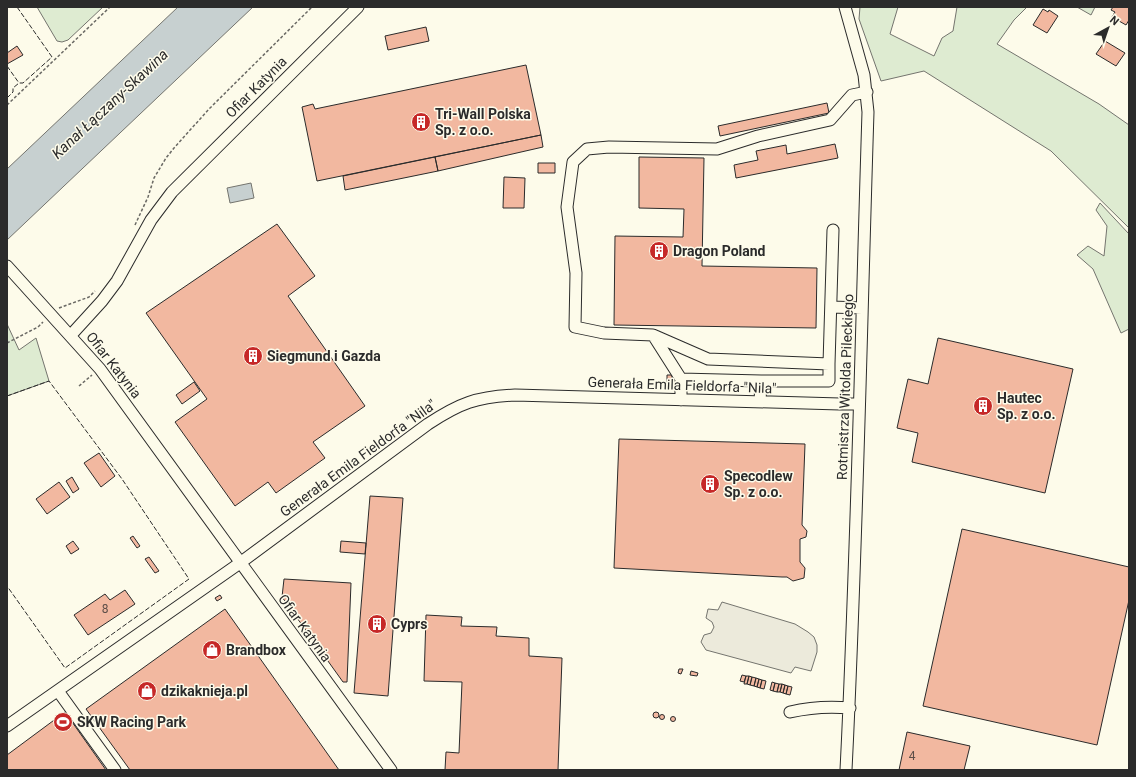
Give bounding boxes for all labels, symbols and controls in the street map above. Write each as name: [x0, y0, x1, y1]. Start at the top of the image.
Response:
north arrow: [1088, 8, 1128, 48]
text: N: [1107, 13, 1121, 28]
water label: Kanał Łączany-Skawina: [48, 45, 172, 163]
street label: Ofiar Katynia: [222, 53, 290, 121]
place label: Tri-Wall Polska Sp. z o.o.: [435, 106, 531, 138]
building icon: Tri-Wall Polska Sp. z o.o.: [410, 111, 432, 133]
building icon: Dragon Poland: [648, 240, 670, 262]
place label: Dragon Poland: [673, 243, 766, 259]
street label: Rotmistrza Witolda Pileckiego: [834, 294, 856, 480]
street label: Ofiar Katynia: [83, 329, 145, 401]
building icon: Siegmund i Gazda: [242, 345, 264, 367]
place label: Siegmund i Gazda: [267, 348, 381, 364]
street label: Generała Emila Fieldorfa "Nila": [587, 374, 777, 396]
place label: Hautec Sp. z o.o.: [997, 390, 1056, 422]
building icon: Hautec Sp. z o.o.: [972, 395, 994, 417]
street label: Generała Emila Fieldorfa "Nila": [277, 396, 439, 520]
place label: Specodlew Sp. z o.o.: [724, 468, 793, 500]
building icon: Specodlew Sp. z o.o.: [699, 473, 721, 495]
street label: Ofiar Katynia: [275, 591, 335, 665]
house number: 8: [102, 602, 109, 616]
building icon: Cyprs: [366, 613, 388, 635]
place label: Cyprs: [391, 616, 427, 632]
shop icon: Brandbox: [201, 639, 223, 661]
place label: Brandbox: [226, 642, 287, 658]
shop icon: dzikaknieja.pl: [136, 680, 158, 702]
place label: dzikaknieja.pl: [161, 683, 248, 699]
sports icon: SKW Racing Park: [52, 711, 74, 733]
place label: SKW Racing Park: [77, 714, 187, 730]
house number: 4: [909, 749, 916, 763]

